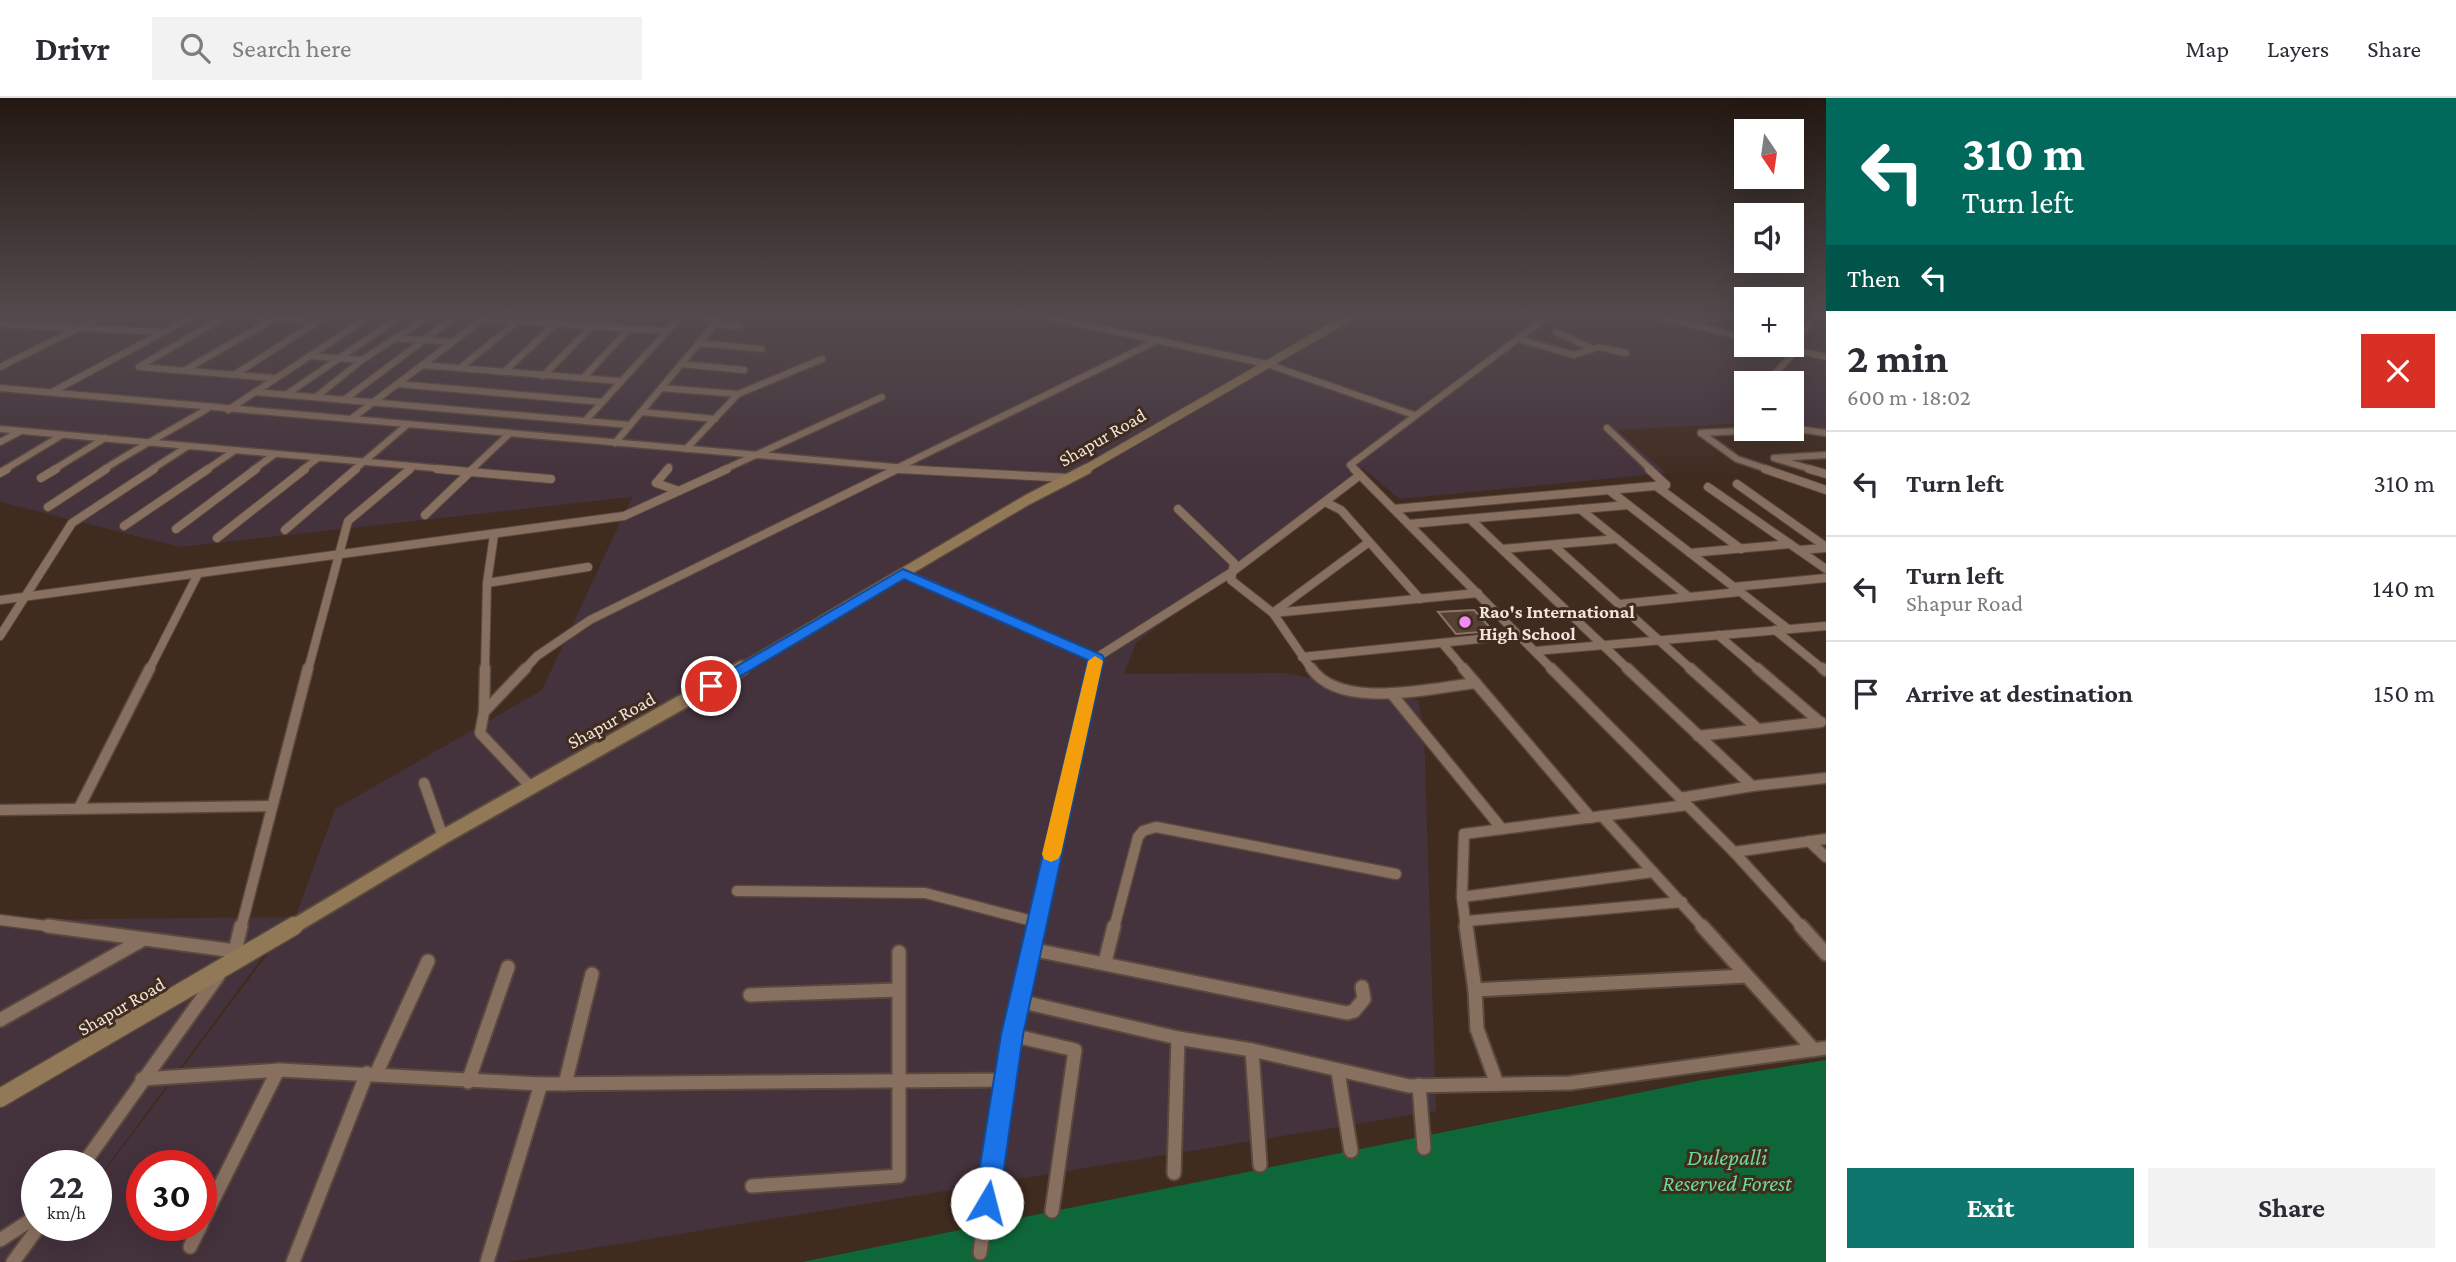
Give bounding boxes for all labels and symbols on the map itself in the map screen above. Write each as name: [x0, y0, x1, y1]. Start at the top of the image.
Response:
north arrow: [1734, 119, 1804, 189]
street label: Shapur Road: [1055, 404, 1149, 471]
place label: Rao's International High School: [1479, 601, 1635, 644]
marker: Rao's International High School: [1457, 614, 1473, 630]
pin: [681, 656, 741, 716]
street label: Shapur Road: [564, 688, 659, 753]
street label: Shapur Road: [74, 973, 168, 1040]
park label: Dulepalli Reserved Forest: [1662, 1144, 1793, 1196]
speed limit sign: 30: [126, 1150, 217, 1241]
position arrow: [950, 1166, 1024, 1240]

